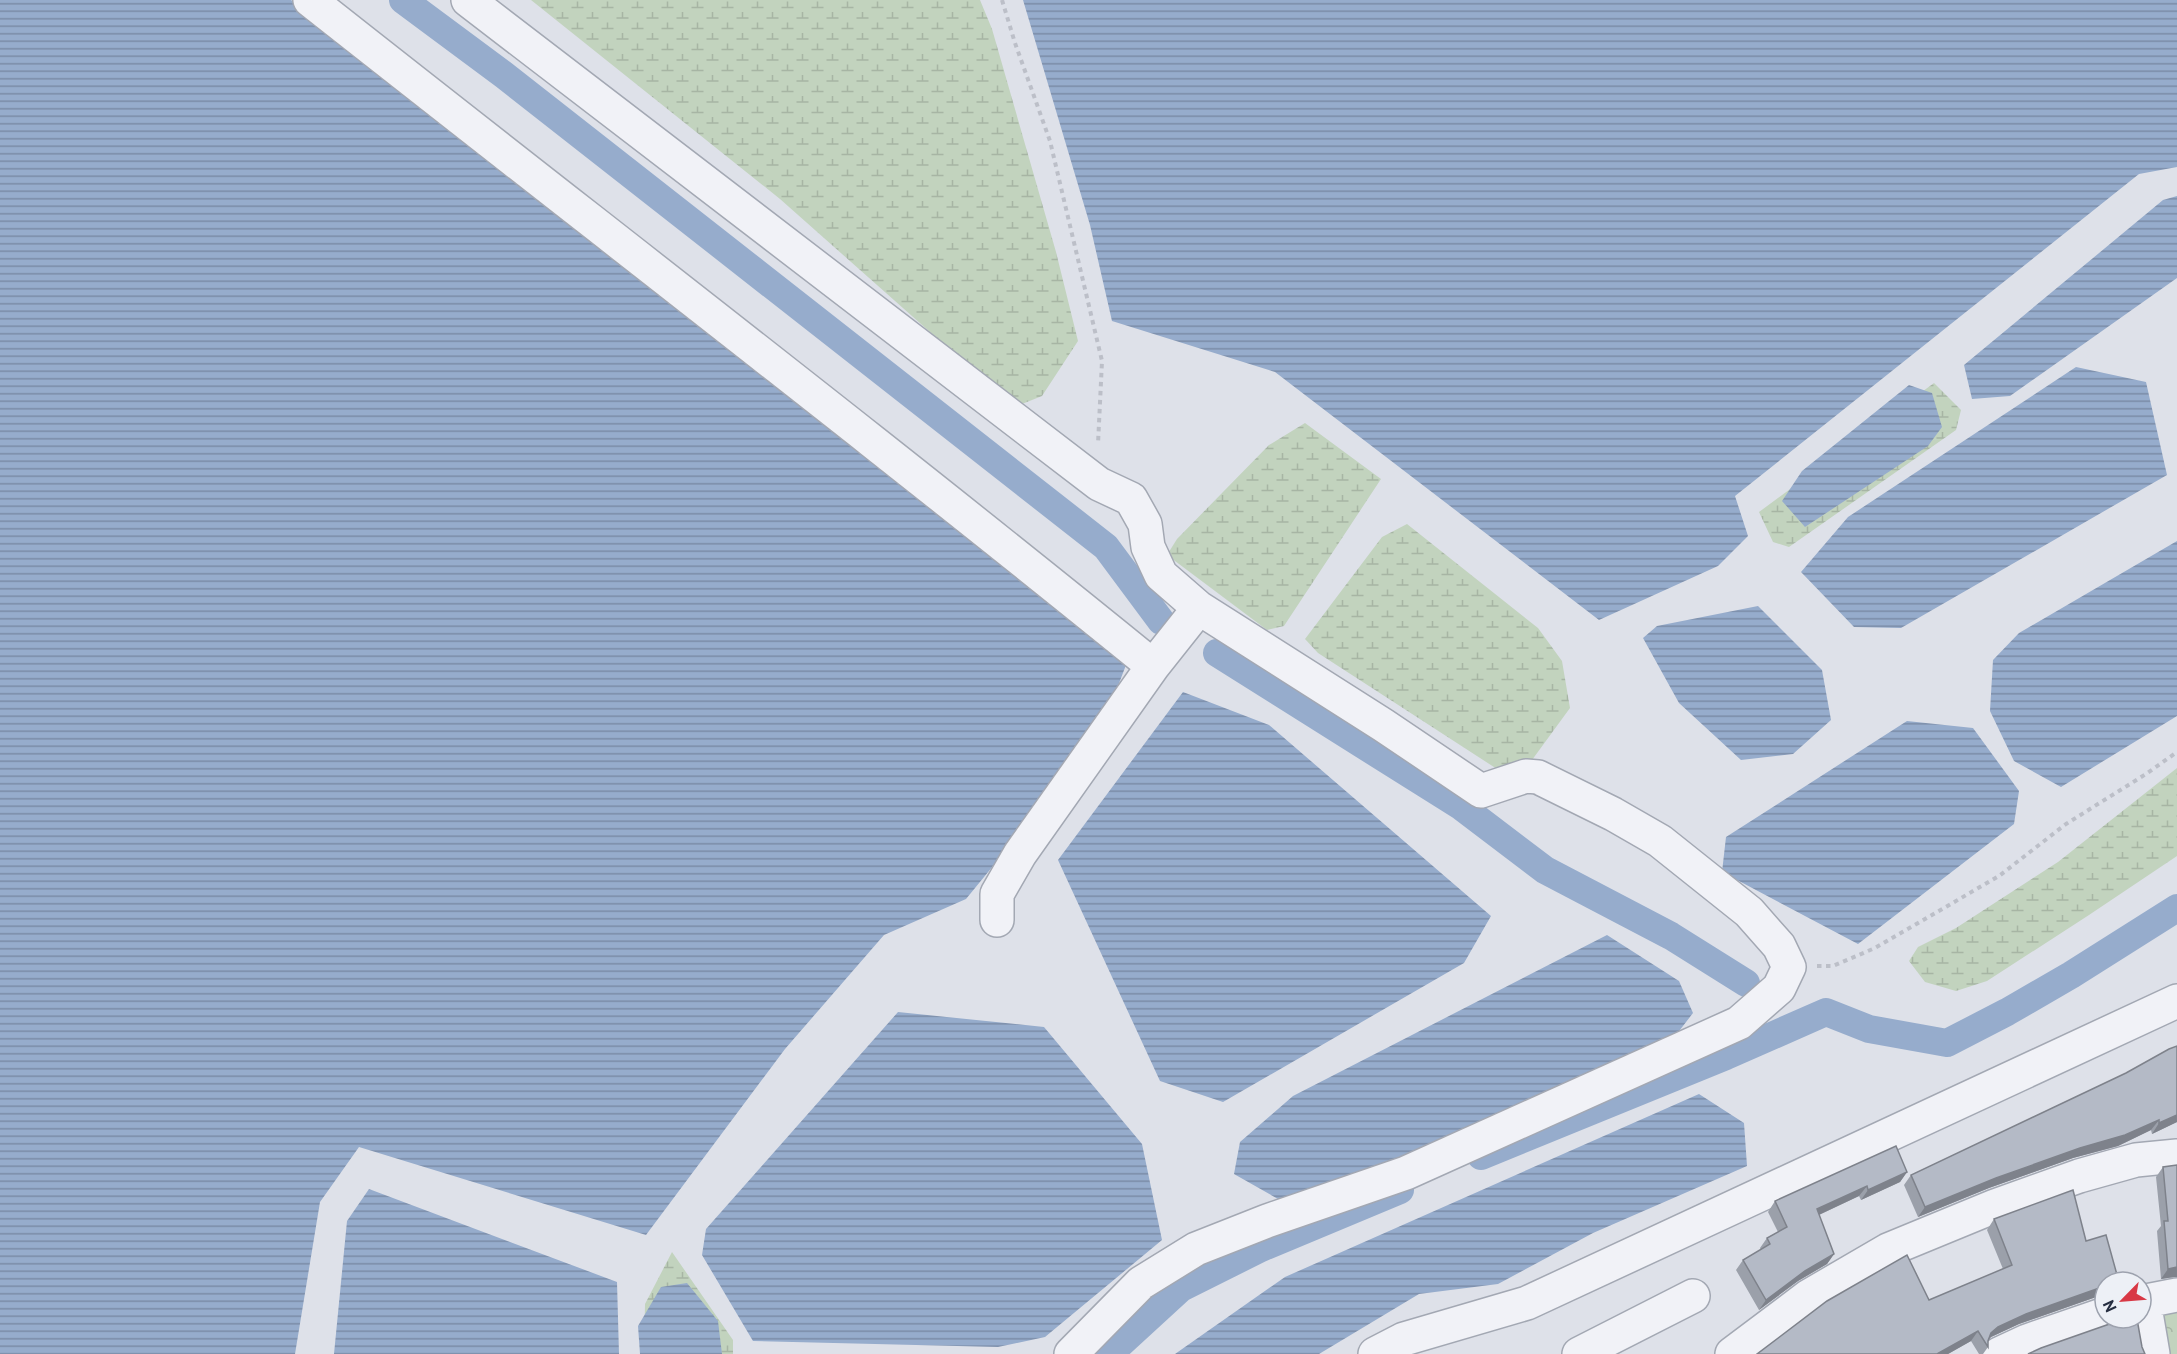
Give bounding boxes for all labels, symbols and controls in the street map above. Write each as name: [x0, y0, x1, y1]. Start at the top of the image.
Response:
north arrow: [2093, 1270, 2153, 1330]
text: N: [2098, 1297, 2121, 1315]

